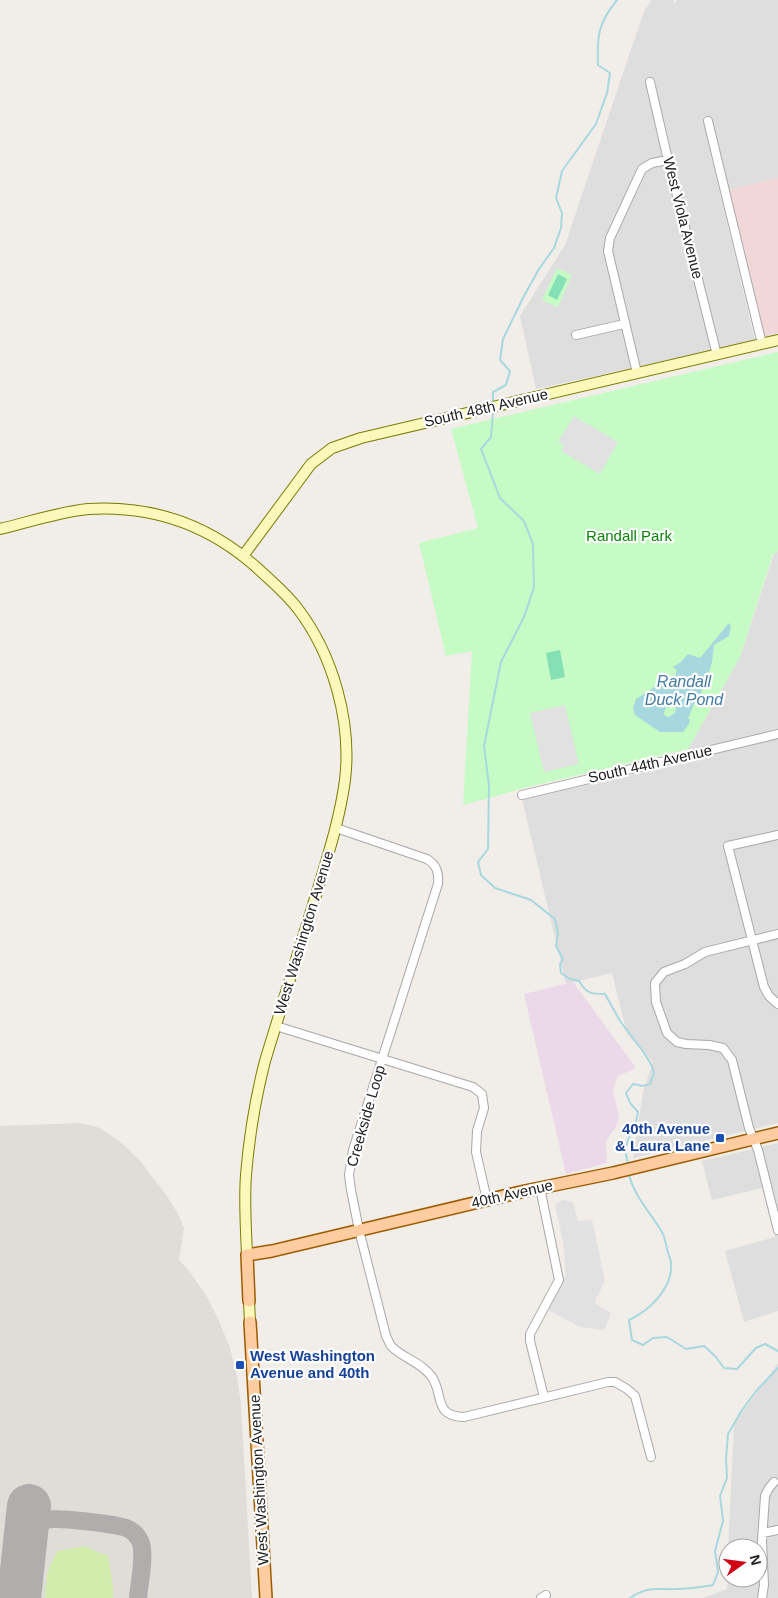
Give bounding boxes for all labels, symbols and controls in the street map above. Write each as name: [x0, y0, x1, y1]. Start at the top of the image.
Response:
street label: West Viola Avenue: [660, 155, 707, 281]
street label: South 48th Avenue: [422, 385, 549, 430]
park label: Randall Park: [586, 527, 672, 544]
water label: Randall Duck Pond: [645, 673, 724, 708]
street label: South 44th Avenue: [586, 741, 713, 786]
street label: West Washington Avenue: [270, 849, 337, 1017]
street label: Creekside Loop: [343, 1063, 388, 1169]
place label: 40th Avenue & Laura Lane: [615, 1120, 710, 1154]
marker: 40th Avenue & Laura Lane: [714, 1132, 726, 1144]
street label: 40th Avenue: [469, 1176, 554, 1211]
place label: West Washington Avenue and 40th: [250, 1347, 375, 1381]
marker: West Washington Avenue and 40th: [234, 1359, 246, 1371]
street label: West Washington Avenue: [246, 1394, 271, 1566]
north arrow: [718, 1538, 768, 1588]
text: N: [747, 1553, 765, 1567]

